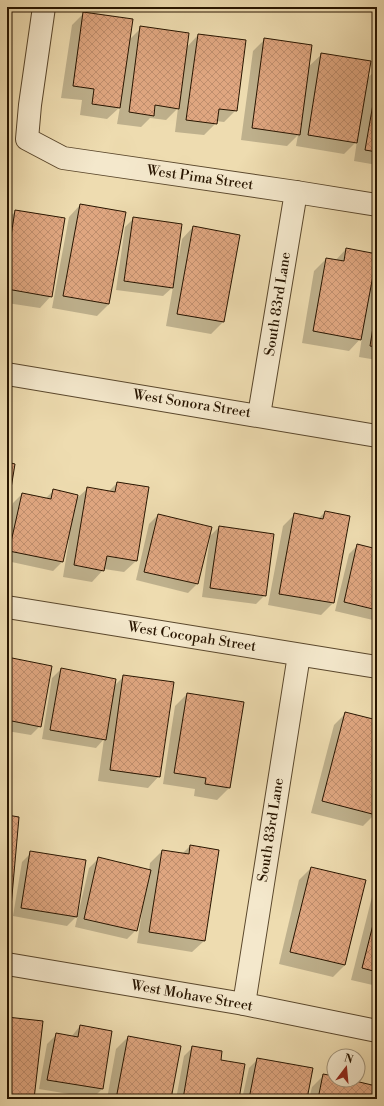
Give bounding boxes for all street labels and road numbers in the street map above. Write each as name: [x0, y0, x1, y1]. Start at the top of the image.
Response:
street label: West Pima Street: [145, 161, 254, 194]
street label: South 83rd Lane: [261, 251, 295, 357]
street label: West Sonora Street: [131, 386, 252, 422]
street label: West Cocopah Street: [125, 618, 258, 656]
street label: South 83rd Lane: [254, 777, 288, 883]
street label: West Mohave Street: [129, 976, 254, 1016]

